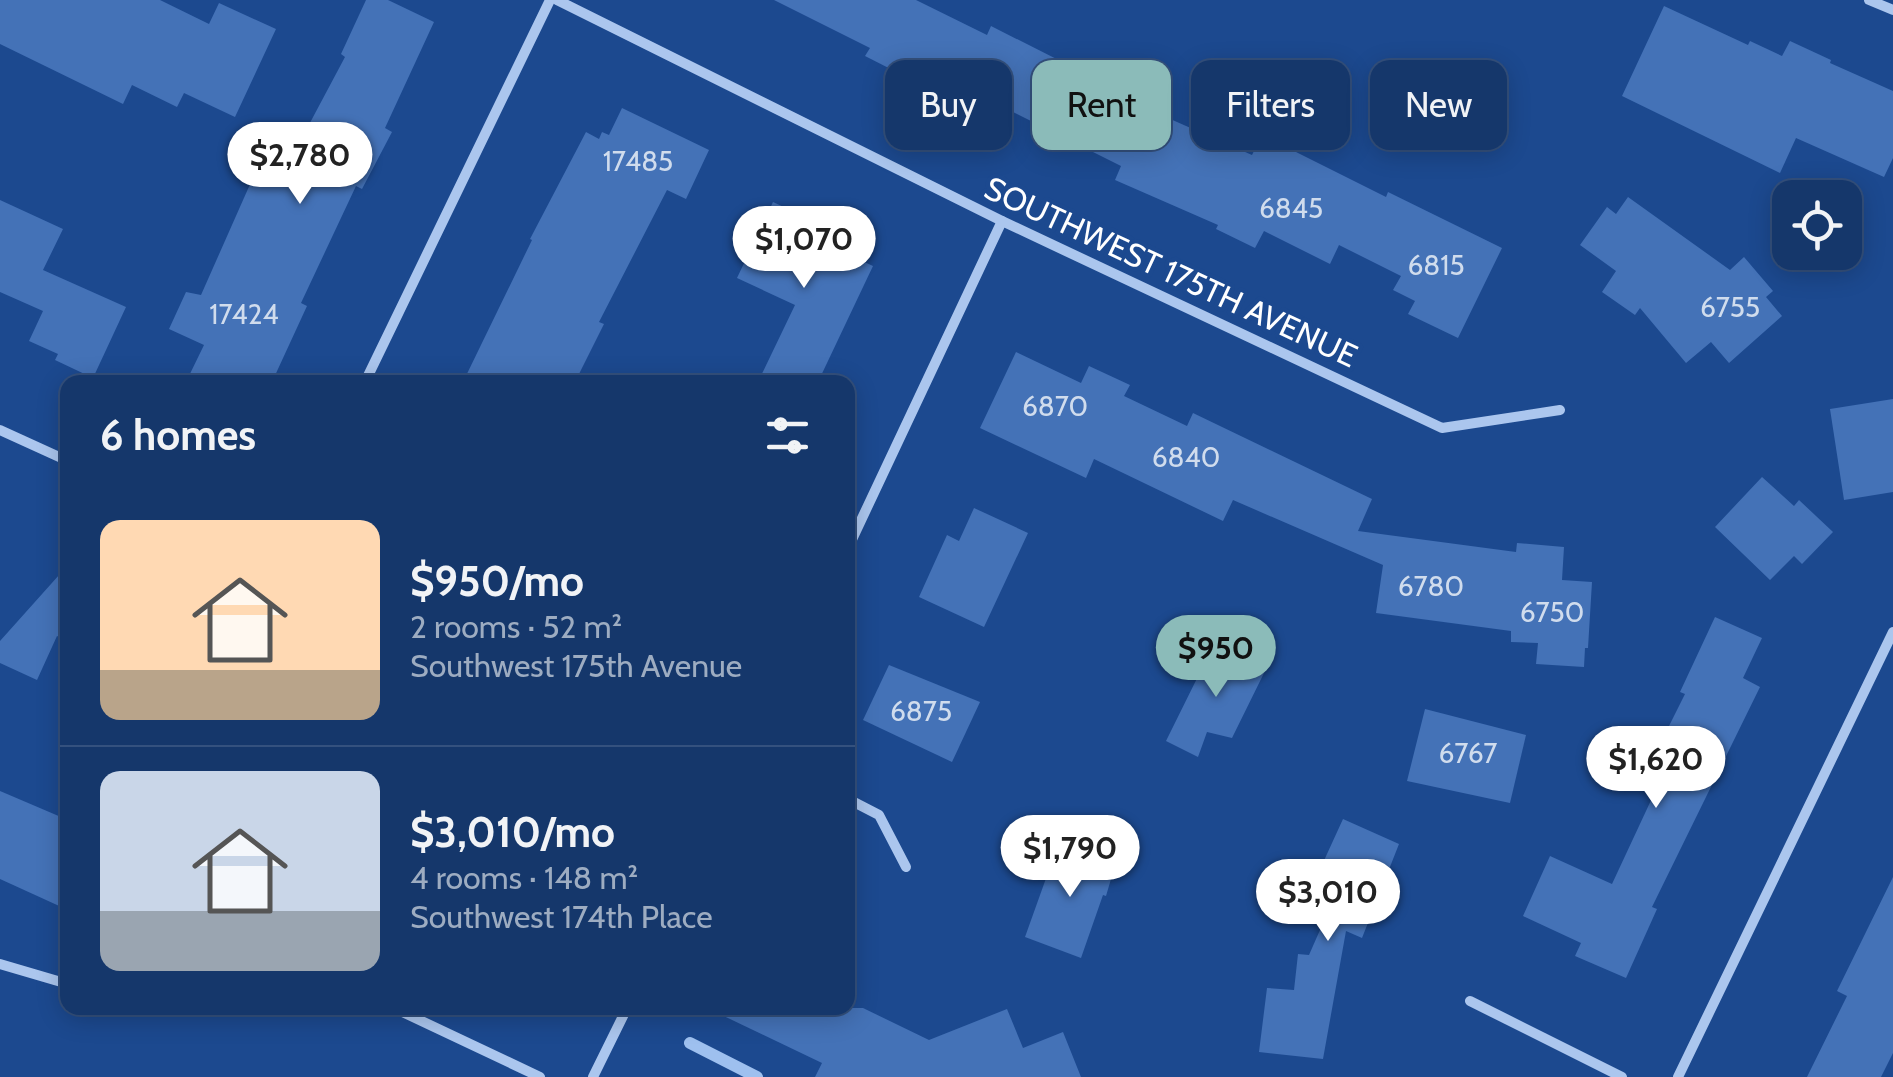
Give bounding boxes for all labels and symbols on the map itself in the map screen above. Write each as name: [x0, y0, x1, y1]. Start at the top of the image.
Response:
pin: $2,780: [219, 122, 381, 207]
house number: 17485: [603, 144, 673, 178]
street label: SOUTHWEST 175TH AVENUE: [979, 168, 1364, 375]
house number: 6845: [1259, 191, 1323, 225]
pin: $1,070: [723, 206, 885, 291]
house number: 6815: [1407, 248, 1465, 282]
house number: 6755: [1700, 290, 1760, 324]
house number: 17424: [209, 297, 279, 331]
house number: 6870: [1022, 389, 1088, 423]
house number: 6840: [1152, 440, 1220, 474]
house number: 6780: [1398, 569, 1464, 603]
house number: 6750: [1520, 595, 1584, 629]
pin: $950: [1157, 615, 1275, 700]
house number: 6875: [890, 694, 952, 728]
pin: $1,620: [1575, 726, 1737, 811]
house number: 6767: [1439, 736, 1497, 770]
pin: $1,790: [989, 815, 1151, 900]
pin: $3,010: [1247, 859, 1409, 944]

